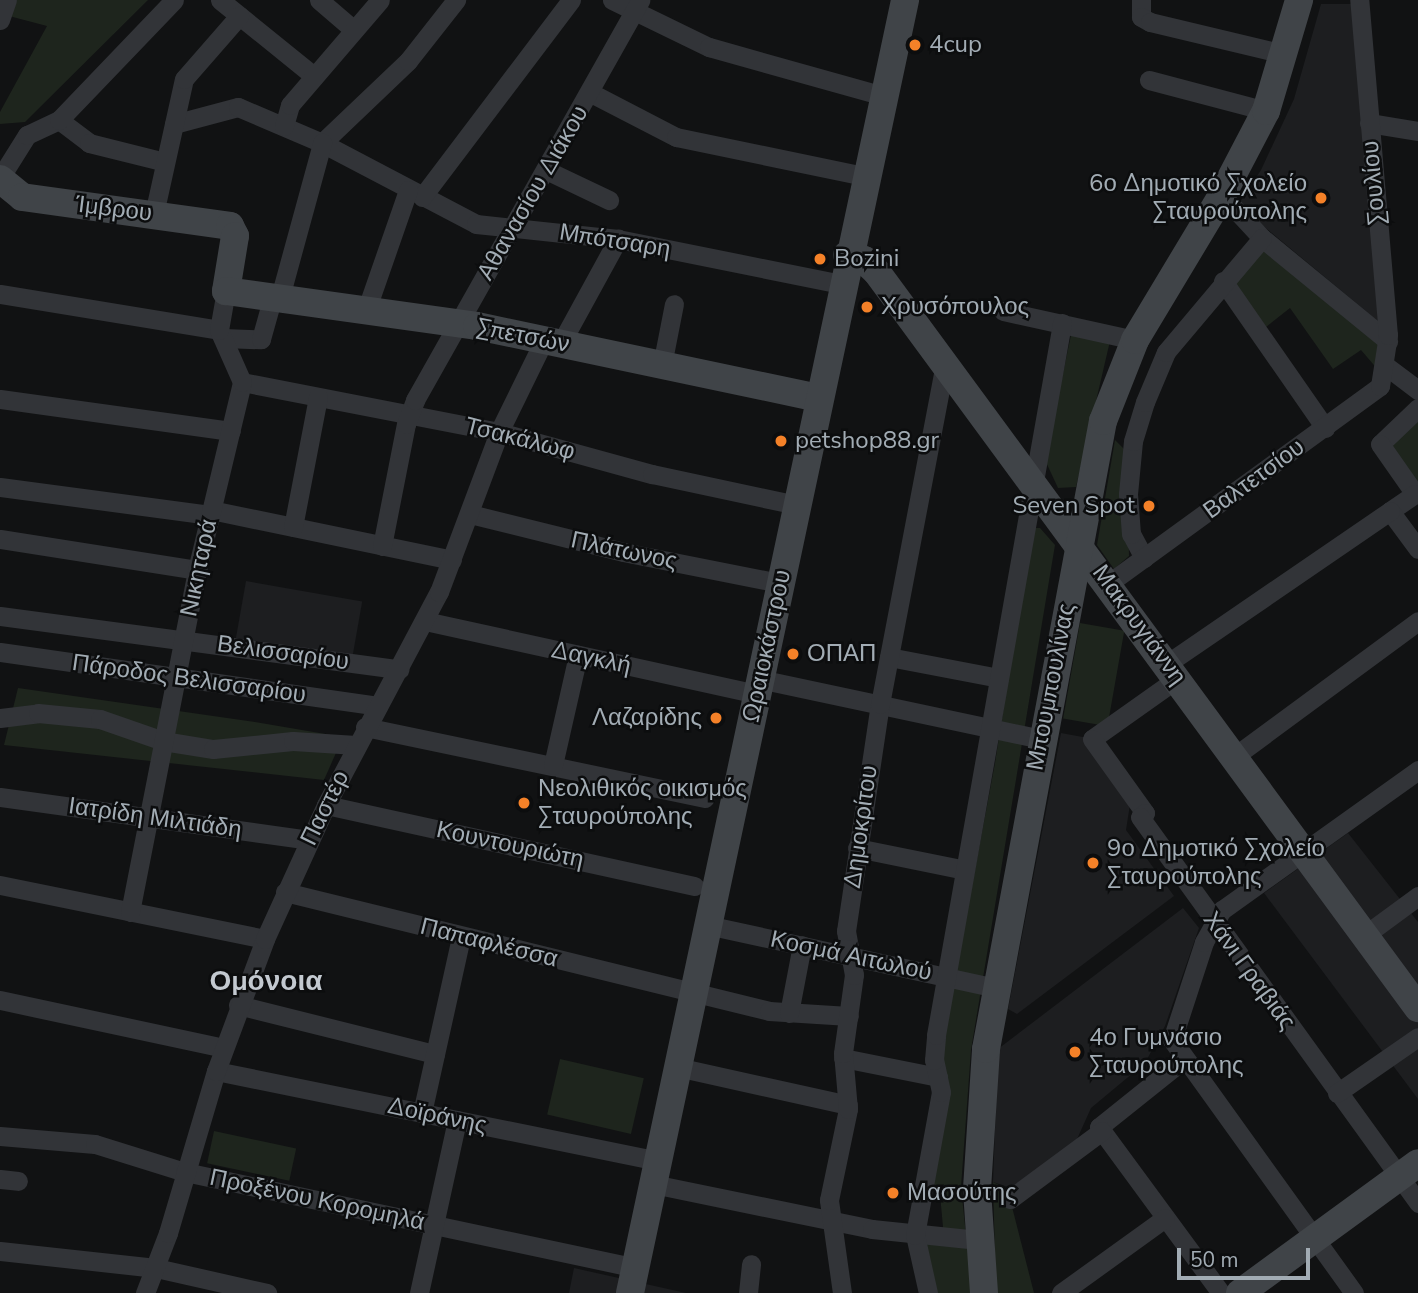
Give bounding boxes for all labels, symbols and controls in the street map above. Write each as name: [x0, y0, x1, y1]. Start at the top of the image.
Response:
place label: 4cup: [929, 31, 982, 59]
marker: 4cup: [907, 37, 923, 53]
street label: Αθανασίου Διάκου: [471, 101, 595, 285]
street label: Σουλίου: [1356, 140, 1392, 226]
place label: 6ο Δημοτικό Σχολείο Σταυρούπολης: [1089, 170, 1307, 226]
street label: Ίμβρου: [74, 190, 154, 228]
marker: 6ο Δημοτικό Σχολείο Σταυρούπολης: [1313, 190, 1329, 206]
street label: Μπότσαρη: [557, 218, 673, 264]
place label: Bozini: [834, 245, 899, 273]
marker: Bozini: [812, 251, 828, 267]
place label: Χρυσόπουλος: [881, 293, 1029, 321]
marker: Χρυσόπουλος: [859, 299, 875, 315]
street label: Σπετσών: [474, 313, 572, 359]
street label: Τσακάλωφ: [462, 411, 578, 467]
place label: petshop88.gr: [795, 427, 939, 455]
marker: petshop88.gr: [773, 433, 789, 449]
street label: Βαλτετσίου: [1198, 433, 1310, 525]
place label: Seven Spot: [1012, 492, 1135, 520]
marker: Seven Spot: [1141, 498, 1157, 514]
street label: Νικηταρά: [175, 517, 223, 619]
street label: Πλάτωνος: [568, 526, 680, 576]
street label: Μακρυγιάννη: [1086, 559, 1192, 691]
street label: Ωραιοκάστρου: [737, 567, 797, 725]
street label: Μπουμπουλίνας: [1021, 601, 1081, 773]
street label: Βελισσαρίου: [215, 629, 351, 677]
street label: Δαγκλή: [549, 636, 633, 680]
place label: ΟΠΑΠ: [807, 640, 876, 668]
marker: ΟΠΑΠ: [785, 646, 801, 662]
street label: Πάροδος Βελισσαρίου: [70, 648, 308, 710]
place label: Λαζαρίδης: [592, 704, 702, 732]
marker: Λαζαρίδης: [708, 710, 724, 726]
street label: Δημοκρίτου: [838, 763, 884, 891]
street label: Παστέρ: [295, 766, 355, 850]
place label: Νεολιθικός οικισμός Σταυρούπολης: [538, 775, 747, 831]
street label: Ιατρίδη Μιλτιάδη: [67, 792, 243, 844]
marker: Νεολιθικός οικισμός Σταυρούπολης: [516, 795, 532, 811]
street label: Κουντουριώτη: [434, 815, 586, 875]
place label: 9ο Δημοτικό Σχολείο Σταυρούπολης: [1107, 835, 1325, 891]
marker: 9ο Δημοτικό Σχολείο Σταυρούπολης: [1085, 855, 1101, 871]
street label: Χάνι Γραβιάς: [1197, 906, 1301, 1036]
street label: Παπαφλέσσα: [417, 912, 561, 974]
street label: Κοσμά Αιτωλού: [768, 925, 934, 987]
district label: Ομόνοια: [210, 964, 322, 998]
place label: 4ο Γυμνάσιο Σταυρούπολης: [1089, 1024, 1244, 1080]
marker: 4ο Γυμνάσιο Σταυρούπολης: [1067, 1044, 1083, 1060]
street label: Δοϊράνης: [385, 1091, 489, 1141]
street label: Προξένου Κορομηλά: [207, 1163, 427, 1237]
place label: Μασούτης: [907, 1179, 1017, 1207]
marker: Μασούτης: [885, 1185, 901, 1201]
scale bar: [1180, 1234, 1313, 1278]
text: 50 m: [1190, 1246, 1239, 1274]

